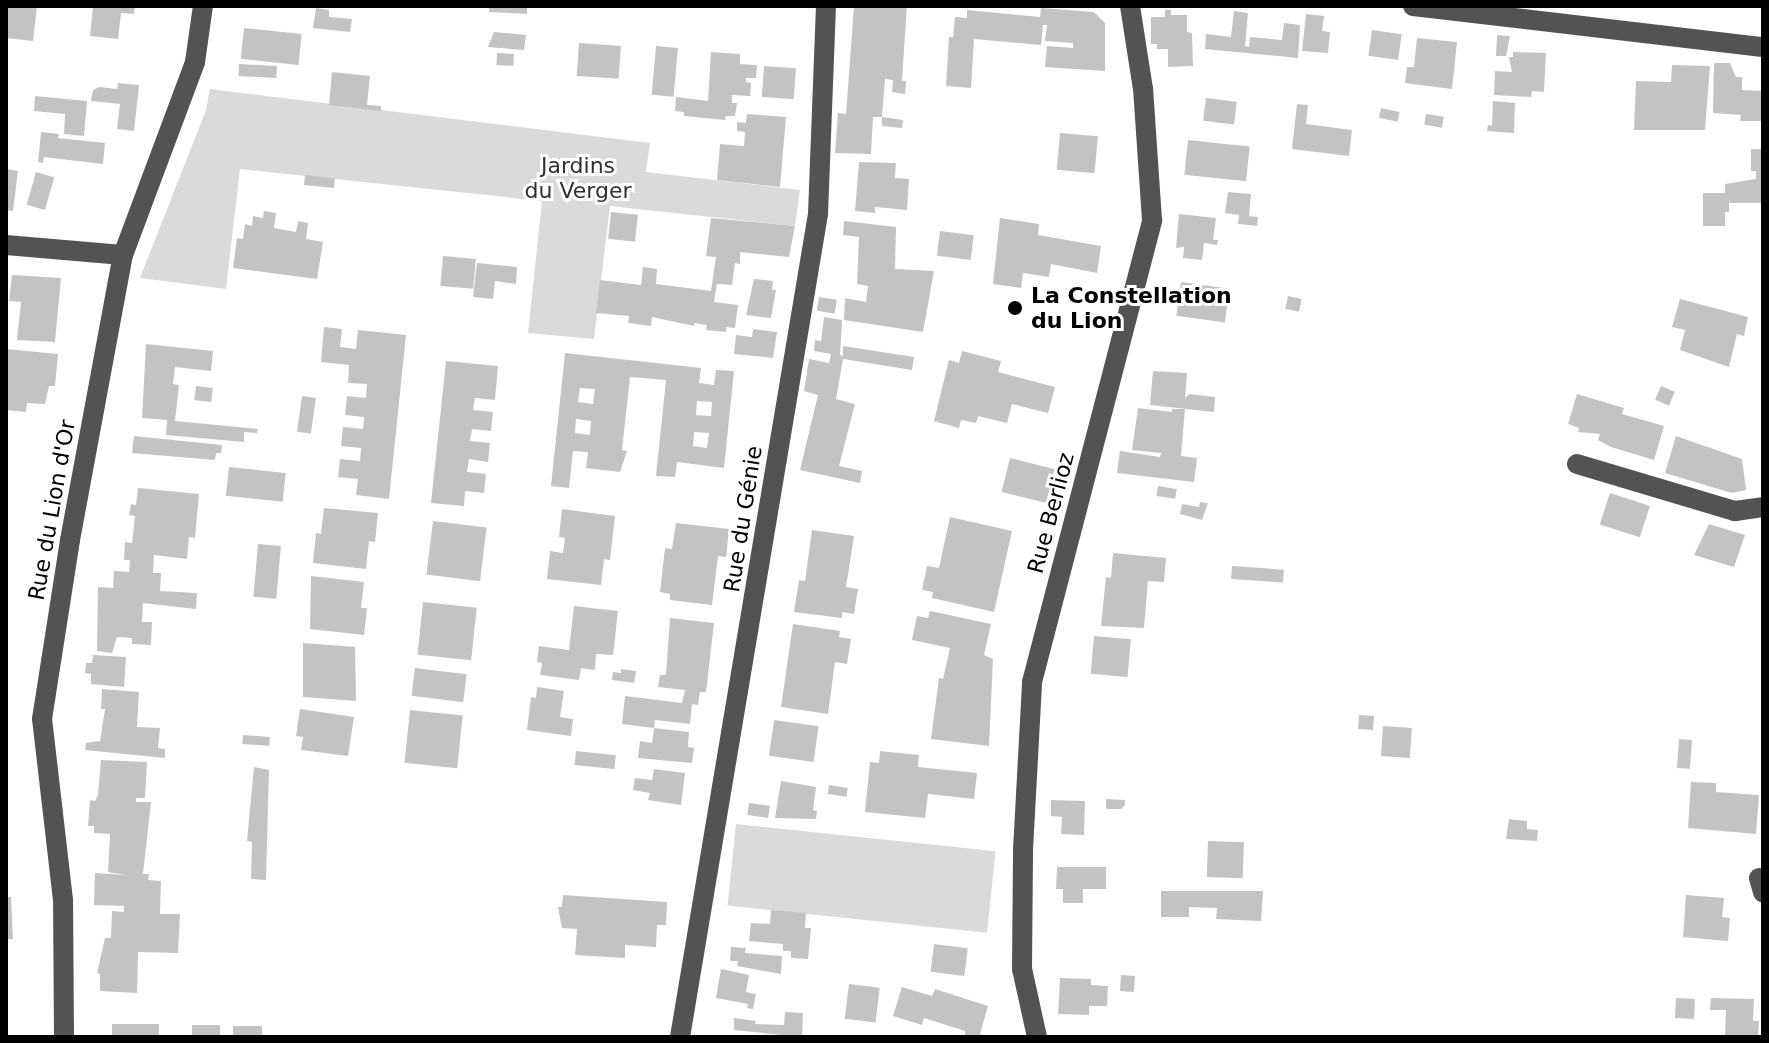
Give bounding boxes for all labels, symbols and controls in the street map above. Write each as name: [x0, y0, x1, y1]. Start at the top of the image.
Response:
park label: Jardins du Verger: [525, 152, 631, 204]
place label: La Constellation du Lion: [1031, 282, 1232, 334]
marker: La Constellation du Lion: [1006, 299, 1024, 317]
street label: Rue du Lion d'Or: [23, 418, 81, 602]
street label: Rue du Génie: [718, 444, 768, 594]
street label: Rue Berlioz: [1022, 450, 1080, 576]

